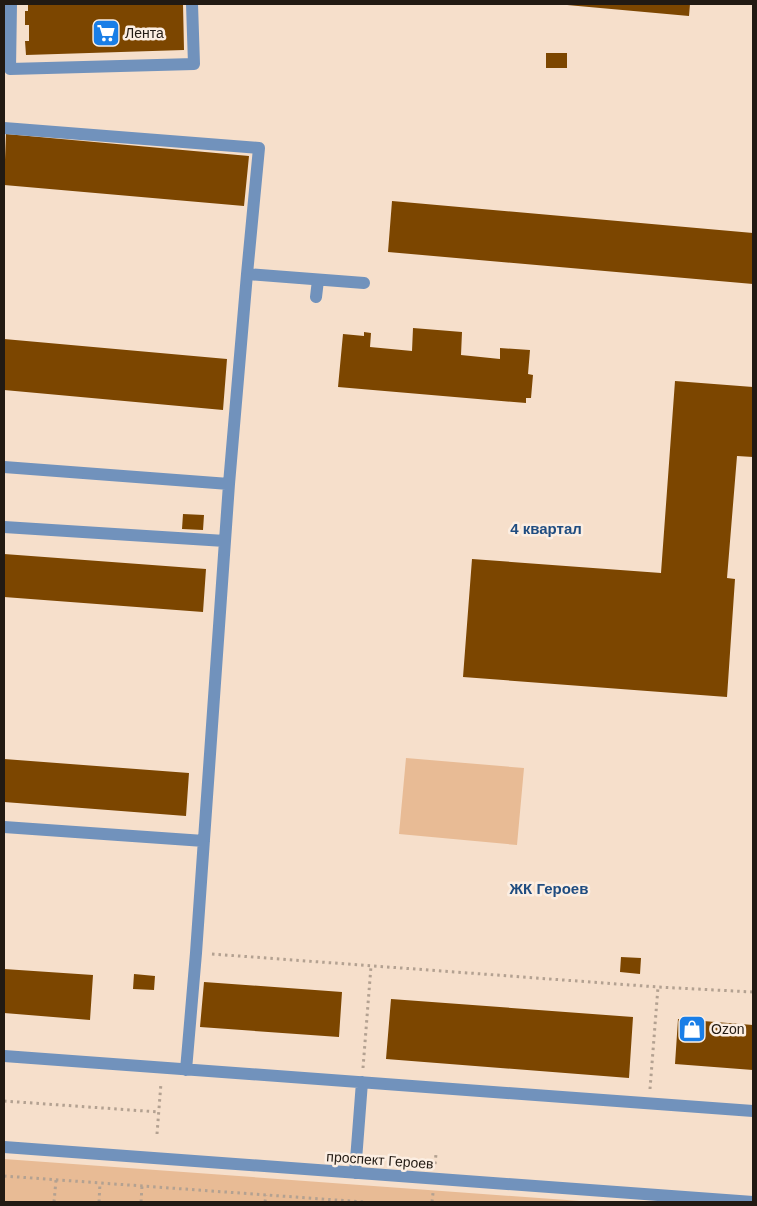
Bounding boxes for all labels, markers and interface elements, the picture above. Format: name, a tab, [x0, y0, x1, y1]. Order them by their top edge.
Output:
supermarket icon: Лента	[91, 18, 121, 48]
place label: Лента	[125, 25, 164, 41]
district label: 4 квартал	[510, 520, 582, 537]
district label: ЖК Героев	[509, 880, 588, 897]
shop icon: Ozon	[677, 1014, 707, 1044]
place label: Ozon	[711, 1021, 744, 1037]
street label: проспект Героев	[326, 1148, 434, 1172]

